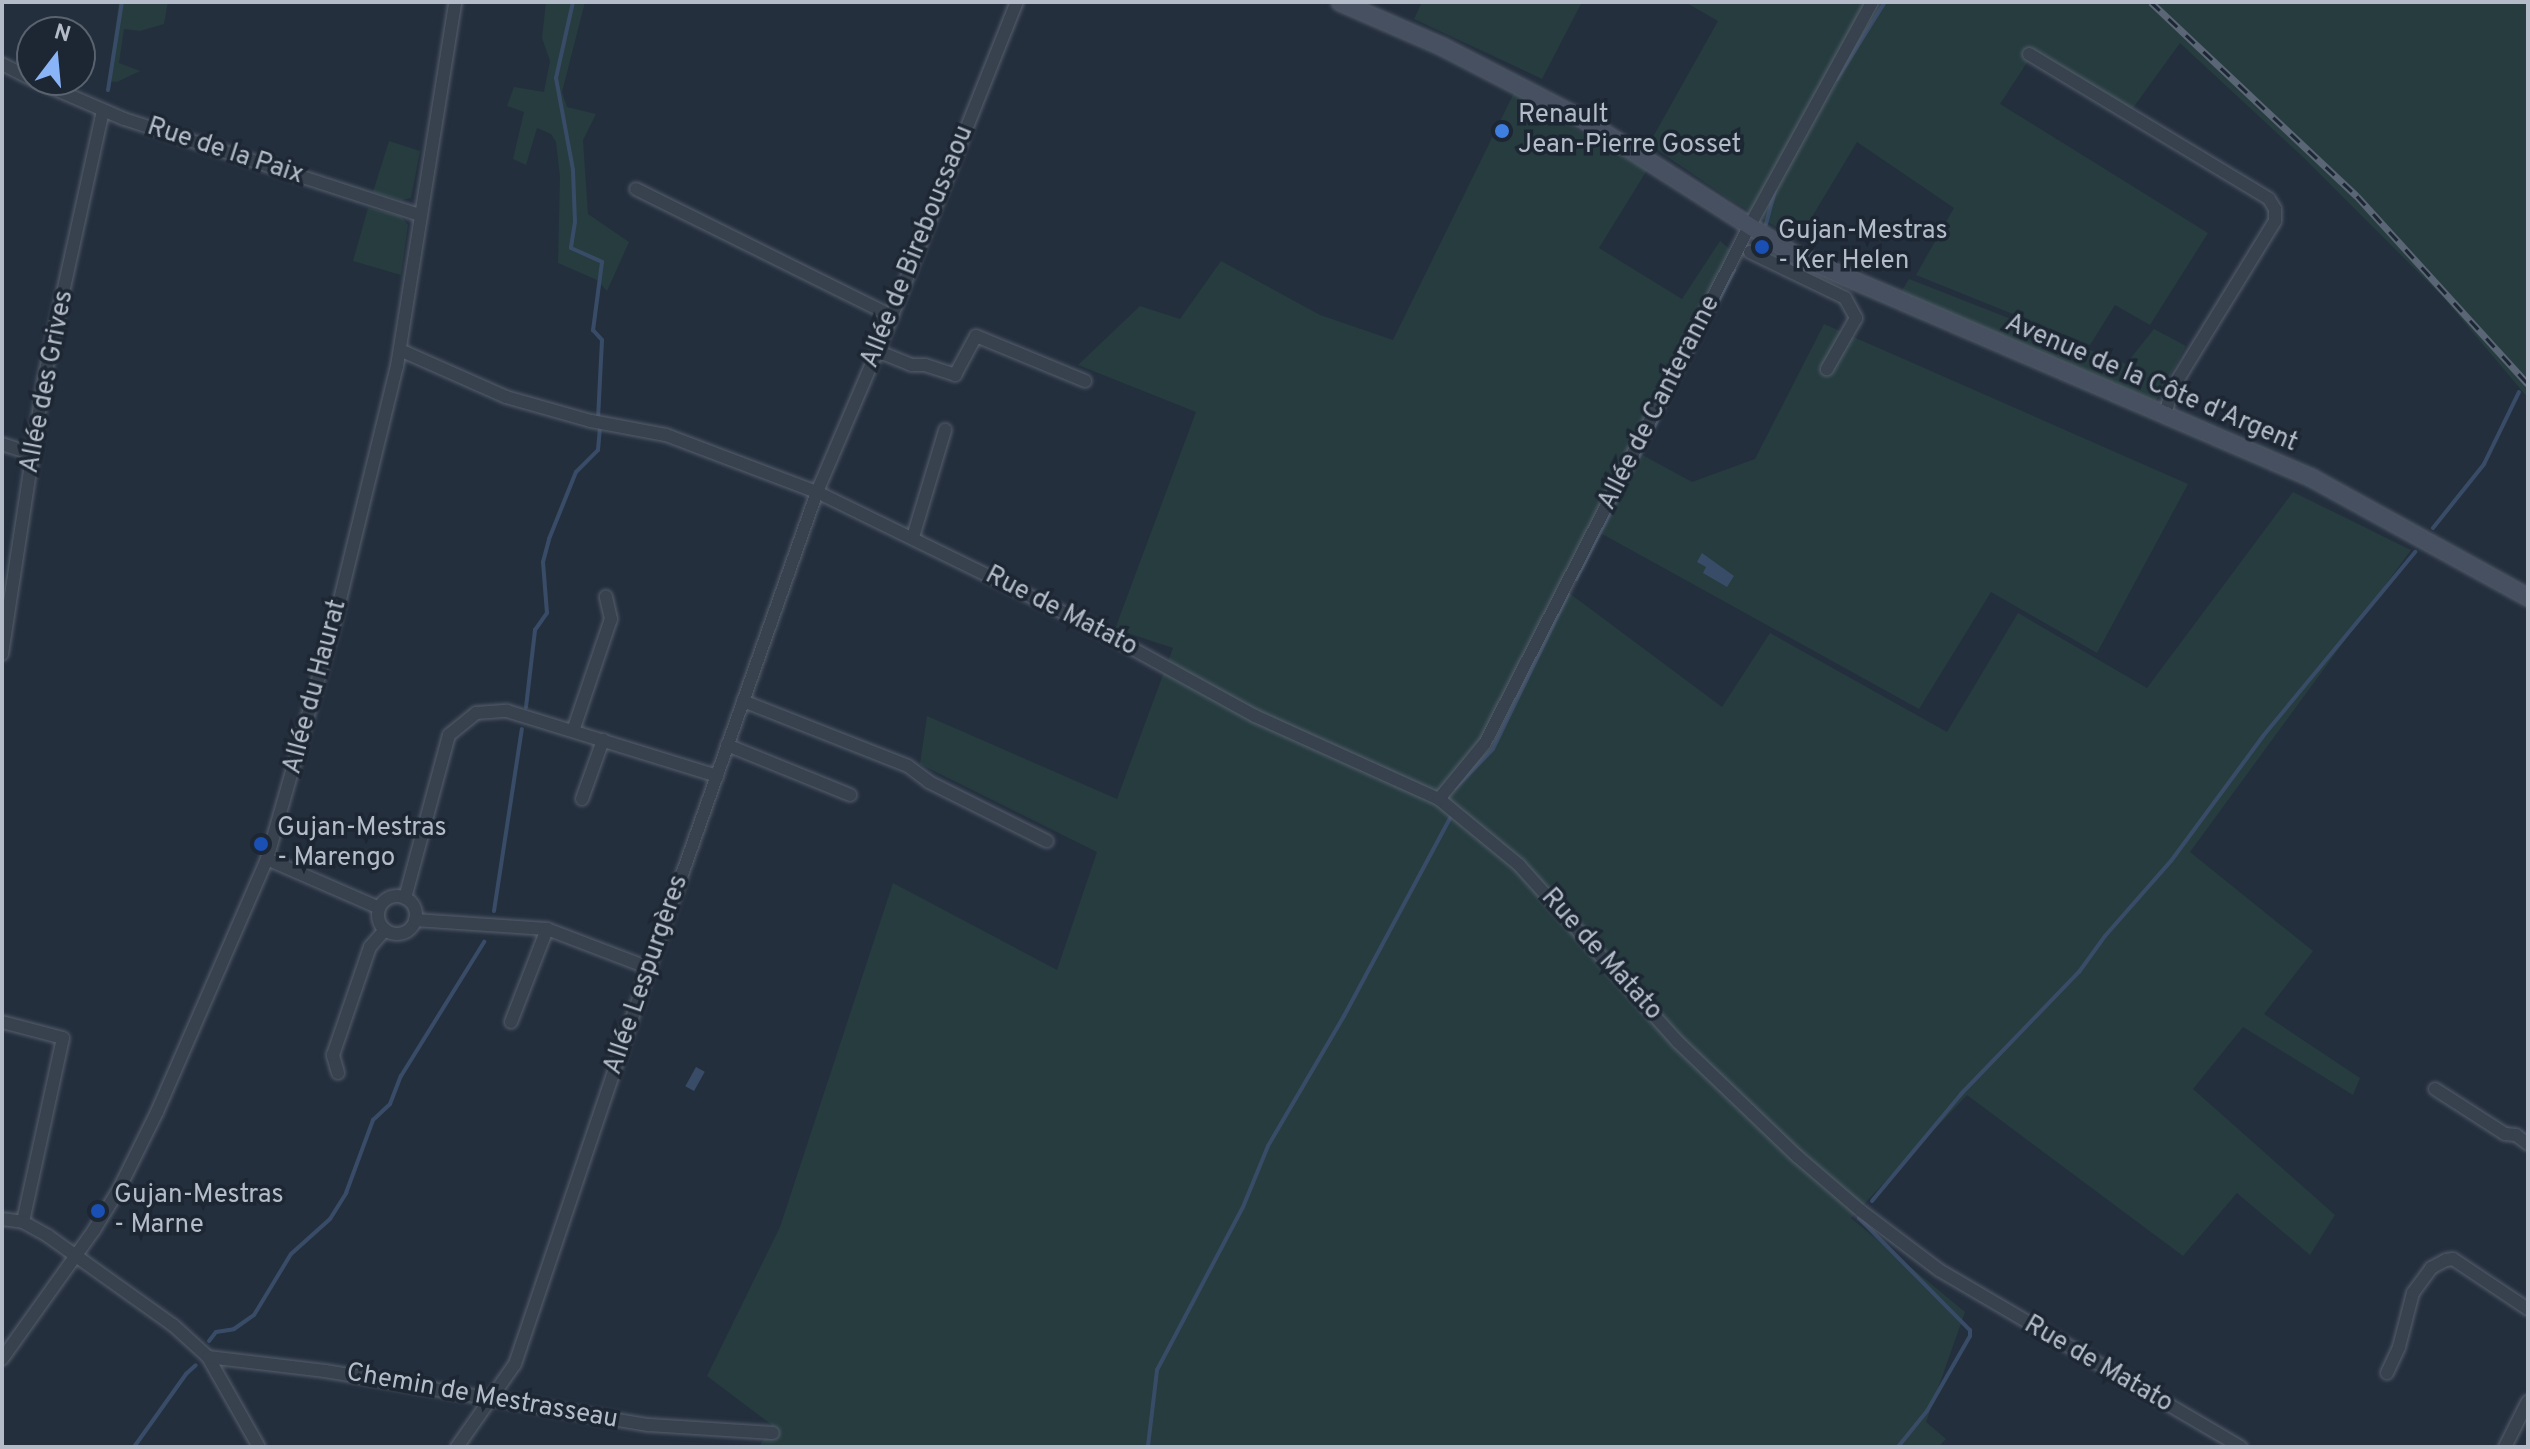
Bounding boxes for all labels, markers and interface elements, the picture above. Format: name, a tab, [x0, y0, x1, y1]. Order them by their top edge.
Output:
north arrow	[16, 16, 96, 96]
text: N	[51, 19, 74, 50]
place label: Renault Jean-Pierre Gosset	[1518, 100, 1741, 162]
street label: Rue de la Paix	[143, 112, 307, 192]
street label: Allée de Bireboussaou	[855, 121, 981, 373]
marker: Renault Jean-Pierre Gosset	[1493, 122, 1511, 140]
place label: Gujan-Mestras - Ker Helen	[1778, 216, 1948, 278]
marker: Gujan-Mestras - Ker Helen	[1753, 238, 1771, 256]
street label: Allée des Grives	[15, 288, 81, 476]
street label: Allée de Canteranne	[1592, 291, 1728, 515]
street label: Avenue de la Côte d'Argent	[2000, 308, 2302, 460]
street label: Rue de Matato	[980, 560, 1142, 664]
street label: Allée du Haurat	[278, 596, 354, 778]
place label: Gujan-Mestras - Marengo	[277, 813, 447, 874]
marker: Gujan-Mestras - Marengo	[252, 835, 270, 853]
street label: Allée Lespurgères	[598, 871, 696, 1079]
street label: Rue de Matato	[1534, 883, 1668, 1027]
place label: Gujan-Mestras - Marne	[114, 1180, 284, 1242]
marker: Gujan-Mestras - Marne	[89, 1202, 107, 1220]
street label: Rue de Matato	[2018, 1310, 2178, 1420]
street label: Chemin de Mestrasseau	[344, 1358, 620, 1436]

